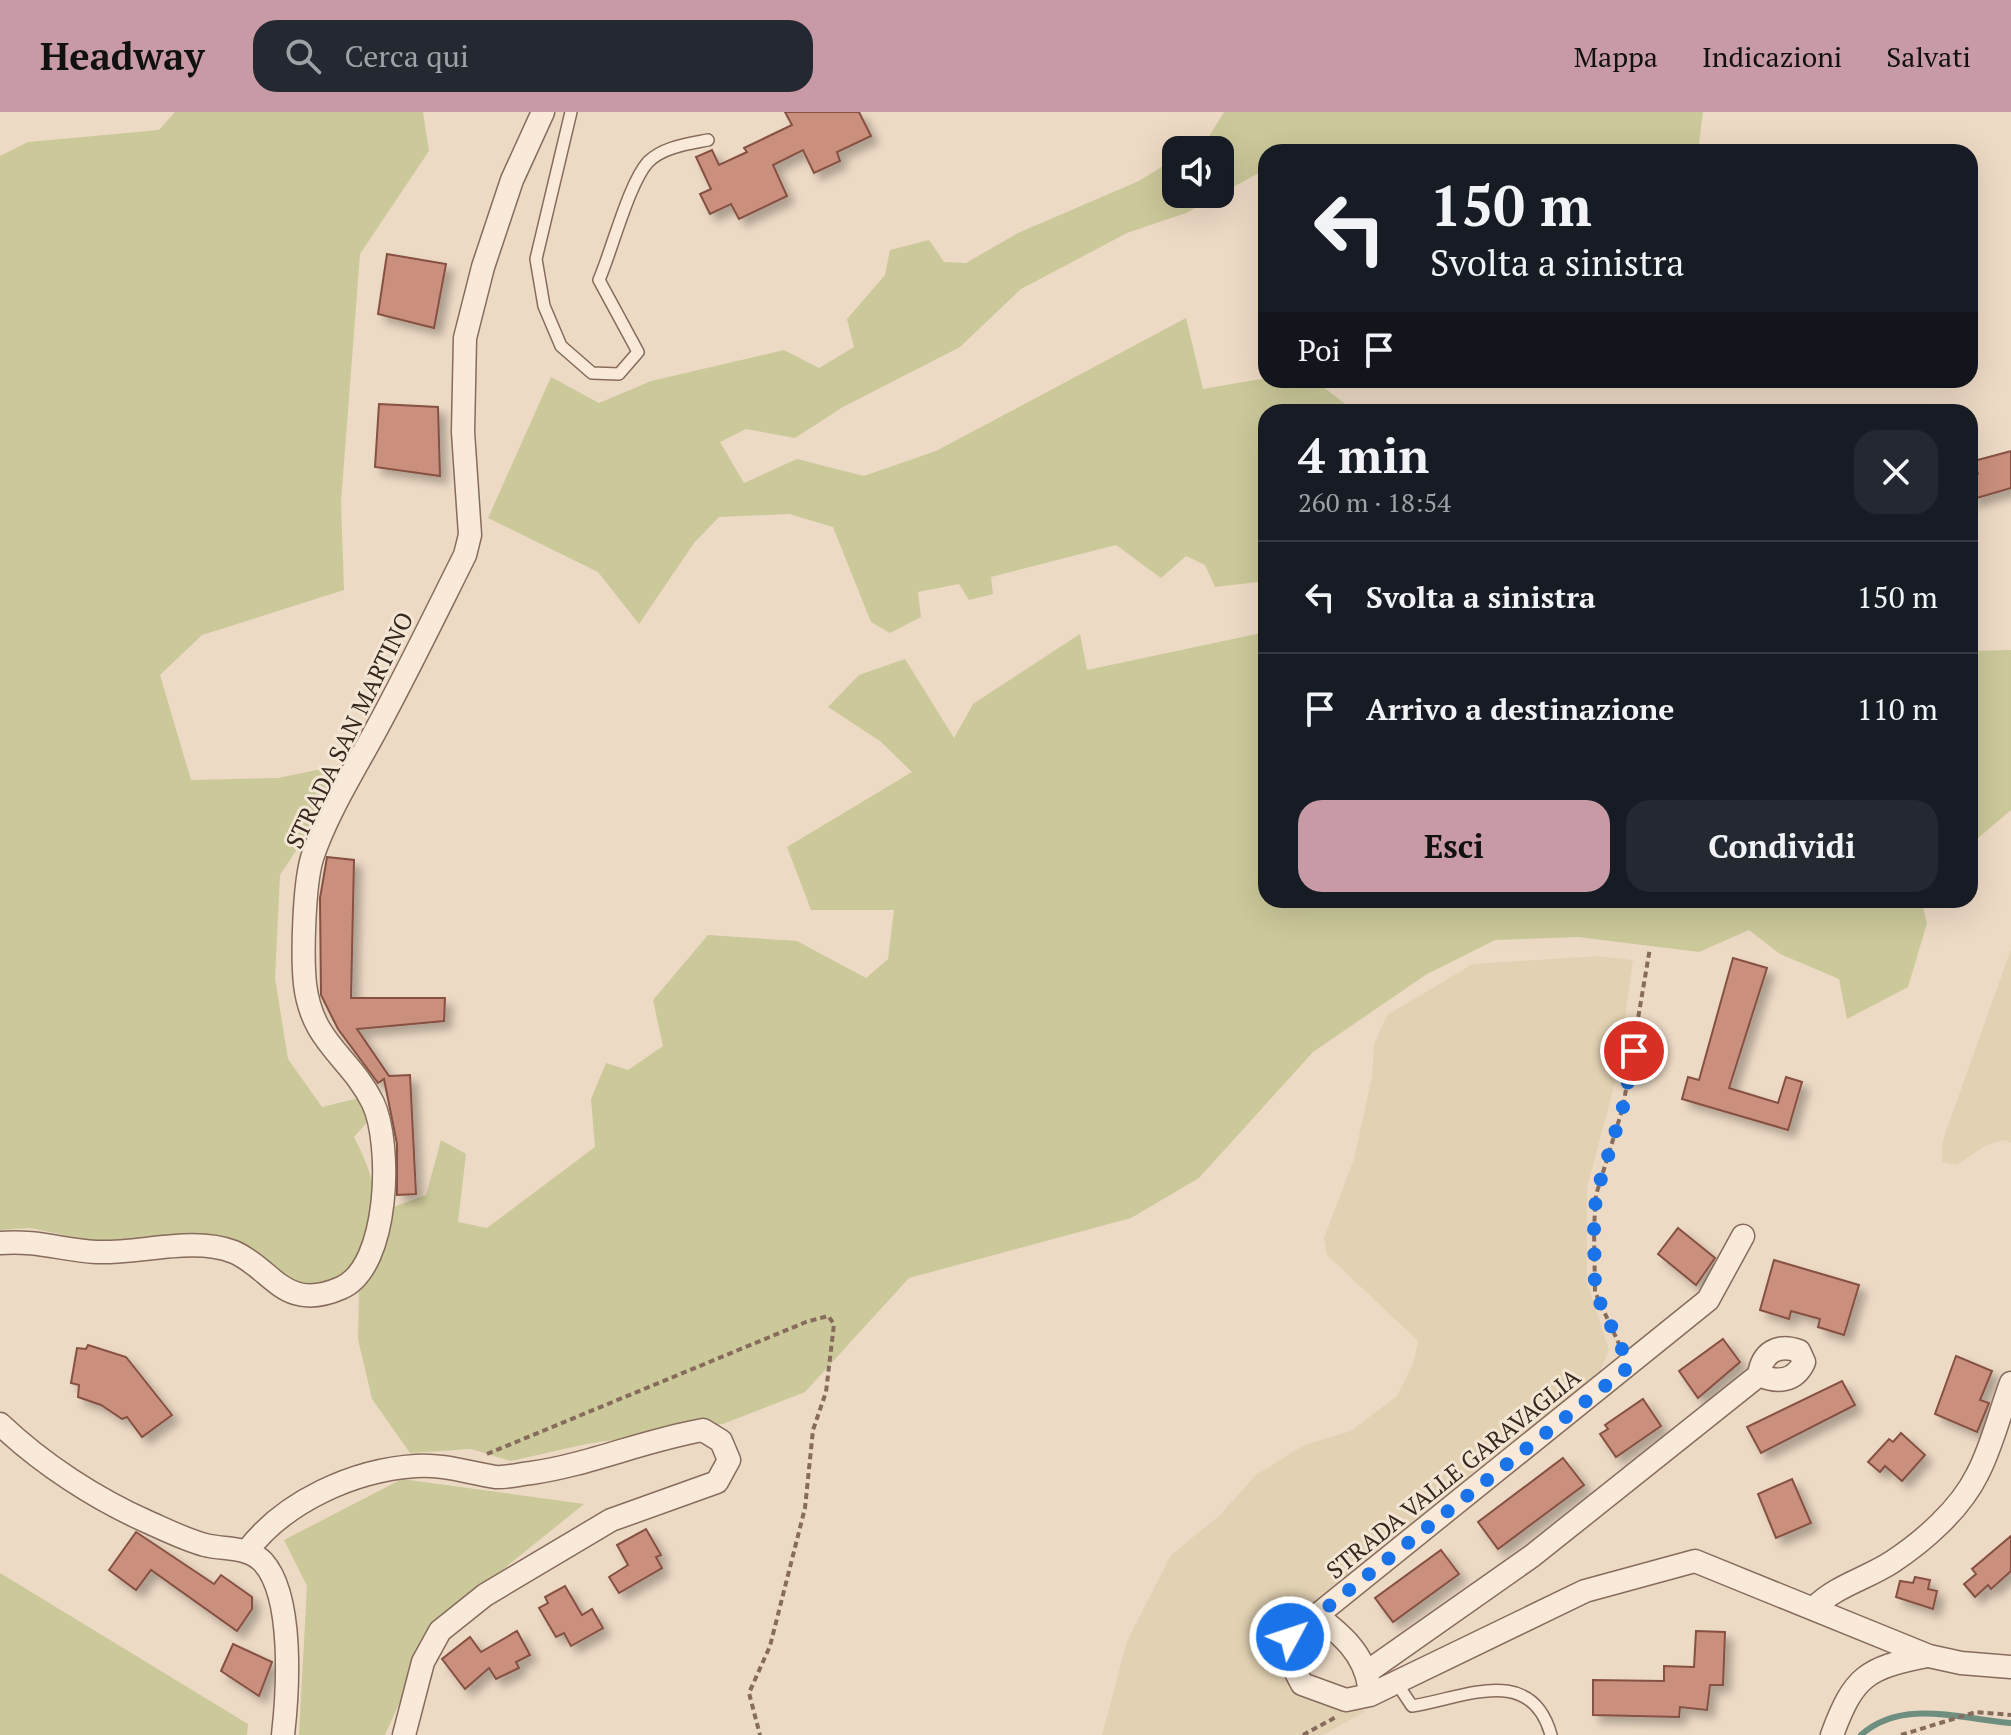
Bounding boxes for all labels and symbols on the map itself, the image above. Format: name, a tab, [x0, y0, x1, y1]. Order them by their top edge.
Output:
street label: STRADA SAN MARTINO	[278, 606, 420, 854]
pin	[1600, 1017, 1668, 1085]
street label: STRADA VALLE GARAVAGLIA	[1319, 1360, 1587, 1586]
position arrow	[1248, 1595, 1332, 1679]

